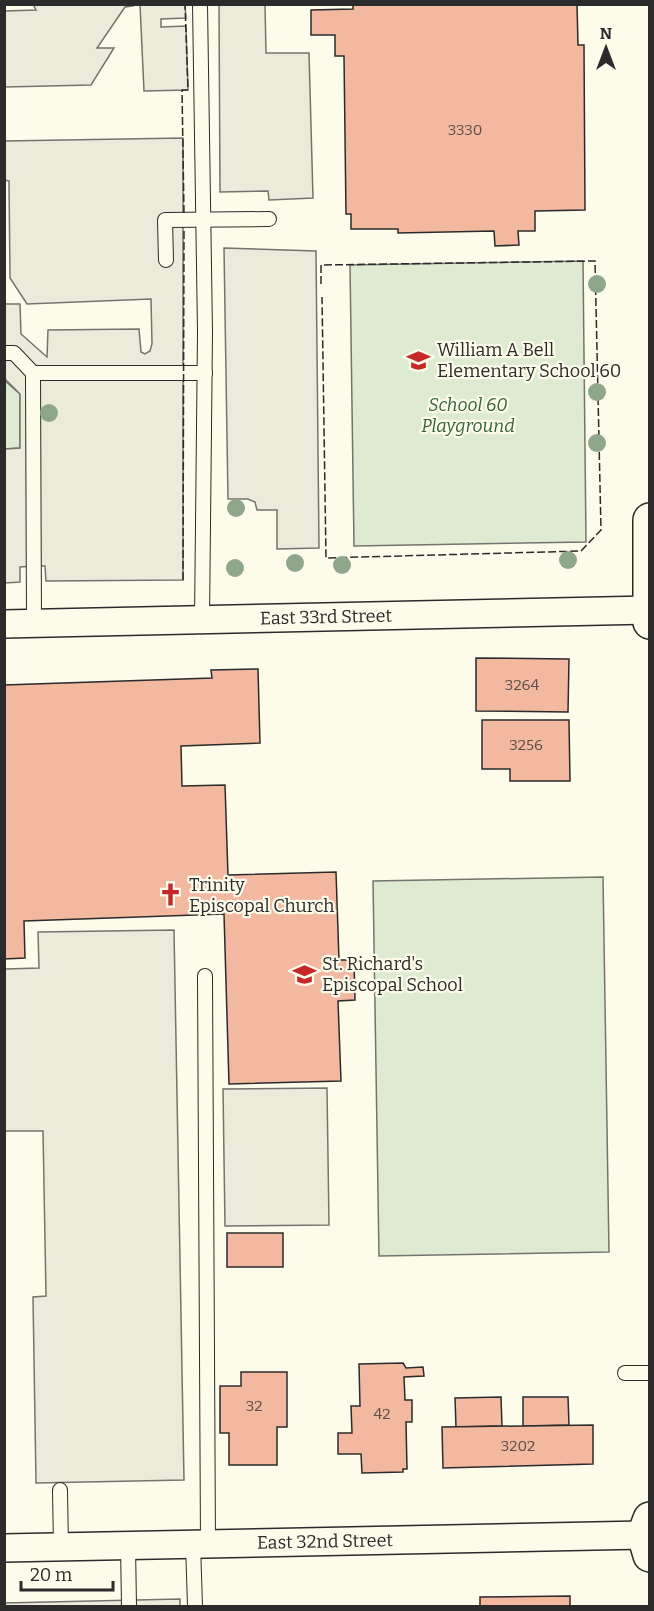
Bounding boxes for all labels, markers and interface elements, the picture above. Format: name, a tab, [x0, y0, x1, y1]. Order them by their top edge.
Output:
north arrow	[576, 18, 636, 78]
text: N	[600, 24, 612, 43]
house number: 3330	[448, 121, 482, 139]
place label: William A Bell Elementary School 60	[437, 339, 621, 382]
school or university icon: William A Bell Elementary School 60	[406, 347, 432, 373]
park label: School 60 Playground	[421, 394, 515, 437]
street label: East 33rd Street	[260, 605, 393, 629]
house number: 3264	[505, 676, 539, 694]
house number: 3256	[509, 736, 543, 754]
place label: Trinity Episcopal Church	[189, 874, 334, 917]
church icon: Trinity Episcopal Church	[158, 882, 184, 908]
place label: St. Richard's Episcopal School	[322, 953, 463, 996]
school or university icon: St. Richard's Episcopal School	[291, 961, 317, 987]
house number: 32	[246, 1397, 262, 1415]
house number: 42	[374, 1405, 390, 1423]
house number: 3202	[501, 1437, 535, 1455]
street label: East 32nd Street	[257, 1529, 394, 1554]
scale bar	[21, 1554, 112, 1592]
text: 20 m	[30, 1564, 72, 1586]

